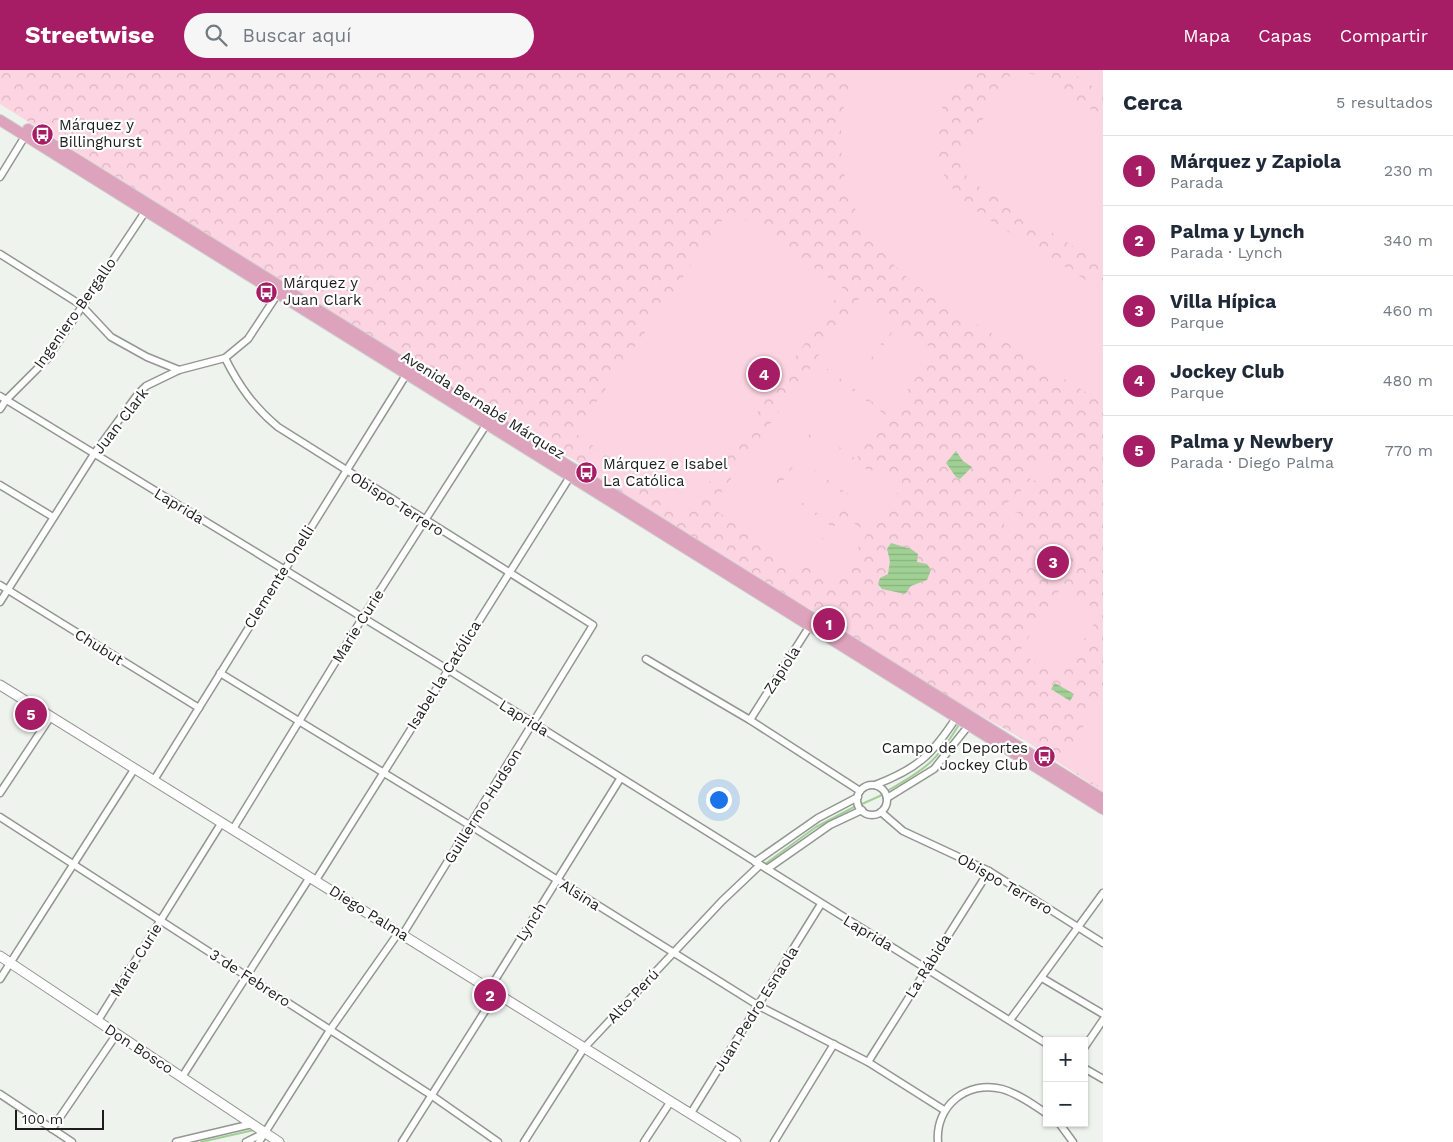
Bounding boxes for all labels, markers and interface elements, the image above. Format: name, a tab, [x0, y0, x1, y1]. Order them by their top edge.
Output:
search box	[184, 13, 534, 58]
text: Streetwise	[25, 21, 154, 49]
icon: search	[202, 21, 230, 49]
text: Buscar aquí	[242, 24, 351, 47]
text: Mapa	[1183, 25, 1230, 46]
text: Capas	[1258, 25, 1312, 46]
text: Compartir	[1340, 25, 1428, 46]
text: Cerca	[1123, 90, 1182, 115]
text: 5 resultados	[1336, 93, 1433, 112]
place label: Márquez y Billinghurst	[59, 116, 142, 151]
bus stop icon: Márquez y Billinghurst	[31, 122, 55, 146]
text: Márquez y Zapiola	[1170, 150, 1341, 173]
text: 1	[1136, 161, 1142, 180]
text: 230 m	[1384, 161, 1433, 180]
text: Parada	[1170, 173, 1223, 192]
text: Palma y Lynch	[1170, 220, 1305, 243]
text: 2	[1134, 231, 1144, 250]
text: 340 m	[1383, 231, 1433, 250]
text: Parada · Lynch	[1170, 243, 1283, 262]
street label: Ingeniero Bergallo	[30, 254, 120, 372]
place label: Márquez y Juan Clark	[283, 274, 362, 309]
bus stop icon: Márquez y Juan Clark	[255, 280, 279, 304]
text: Villa Hípica	[1170, 290, 1276, 313]
text: 3	[1134, 301, 1144, 320]
text: 460 m	[1383, 301, 1433, 320]
text: Parque	[1170, 313, 1224, 332]
street label: Avenida Bernabé Márquez	[398, 347, 568, 463]
pin: 4	[748, 355, 780, 393]
text: Jockey Club	[1170, 360, 1284, 383]
text: 4	[1134, 371, 1144, 390]
text: 480 m	[1383, 371, 1433, 390]
text: Parque	[1170, 383, 1224, 402]
street label: Juan Clark	[90, 384, 153, 457]
text: Palma y Newbery	[1170, 430, 1333, 453]
text: 5	[1134, 441, 1144, 460]
text: 770 m	[1385, 441, 1433, 460]
text: Parada · Diego Palma	[1170, 453, 1334, 472]
place label: Márquez e Isabel La Católica	[603, 455, 728, 490]
bus stop icon: Márquez e Isabel La Católica	[575, 461, 599, 485]
street label: Obispo Terrero	[347, 468, 447, 540]
street label: Laprida	[151, 484, 208, 528]
street label: Clemente Onelli	[240, 522, 318, 632]
pin: 3	[1037, 543, 1069, 581]
street label: Marie Curie	[328, 586, 388, 666]
pin: 1	[813, 605, 845, 643]
street label: Isabel la Católica	[403, 617, 485, 733]
street label: Chubut	[71, 625, 127, 669]
street label: Zapiola	[760, 642, 804, 697]
pin: 5	[15, 695, 47, 733]
street label: Laprida	[496, 696, 552, 740]
place label: Campo de Deportes Jockey Club	[882, 739, 1028, 774]
street label: Guillermo Hudson	[440, 745, 526, 867]
bus stop icon: Campo de Deportes Jockey Club	[1032, 745, 1056, 769]
your location	[706, 787, 732, 813]
street label: Obispo Terrero	[954, 849, 1056, 919]
street label: Alsina	[557, 876, 604, 915]
street label: Diego Palma	[326, 881, 413, 945]
street label: Lynch	[512, 899, 550, 945]
street label: Laprida	[840, 911, 897, 955]
street label: Marie Curie	[106, 920, 166, 1000]
street label: La Rábida	[901, 930, 955, 1001]
street label: Juan Pedro Esnaola	[710, 942, 802, 1075]
street label: 3 de Febrero	[206, 945, 294, 1011]
street label: Alto Perú	[603, 965, 663, 1027]
pin: 2	[474, 976, 506, 1014]
street label: Don Bosco	[101, 1020, 177, 1078]
map controls	[1043, 1037, 1088, 1127]
button: +	[1043, 1037, 1088, 1082]
button: −	[1043, 1082, 1088, 1127]
scale bar	[15, 1107, 104, 1130]
text: 100 m	[22, 1111, 63, 1127]

